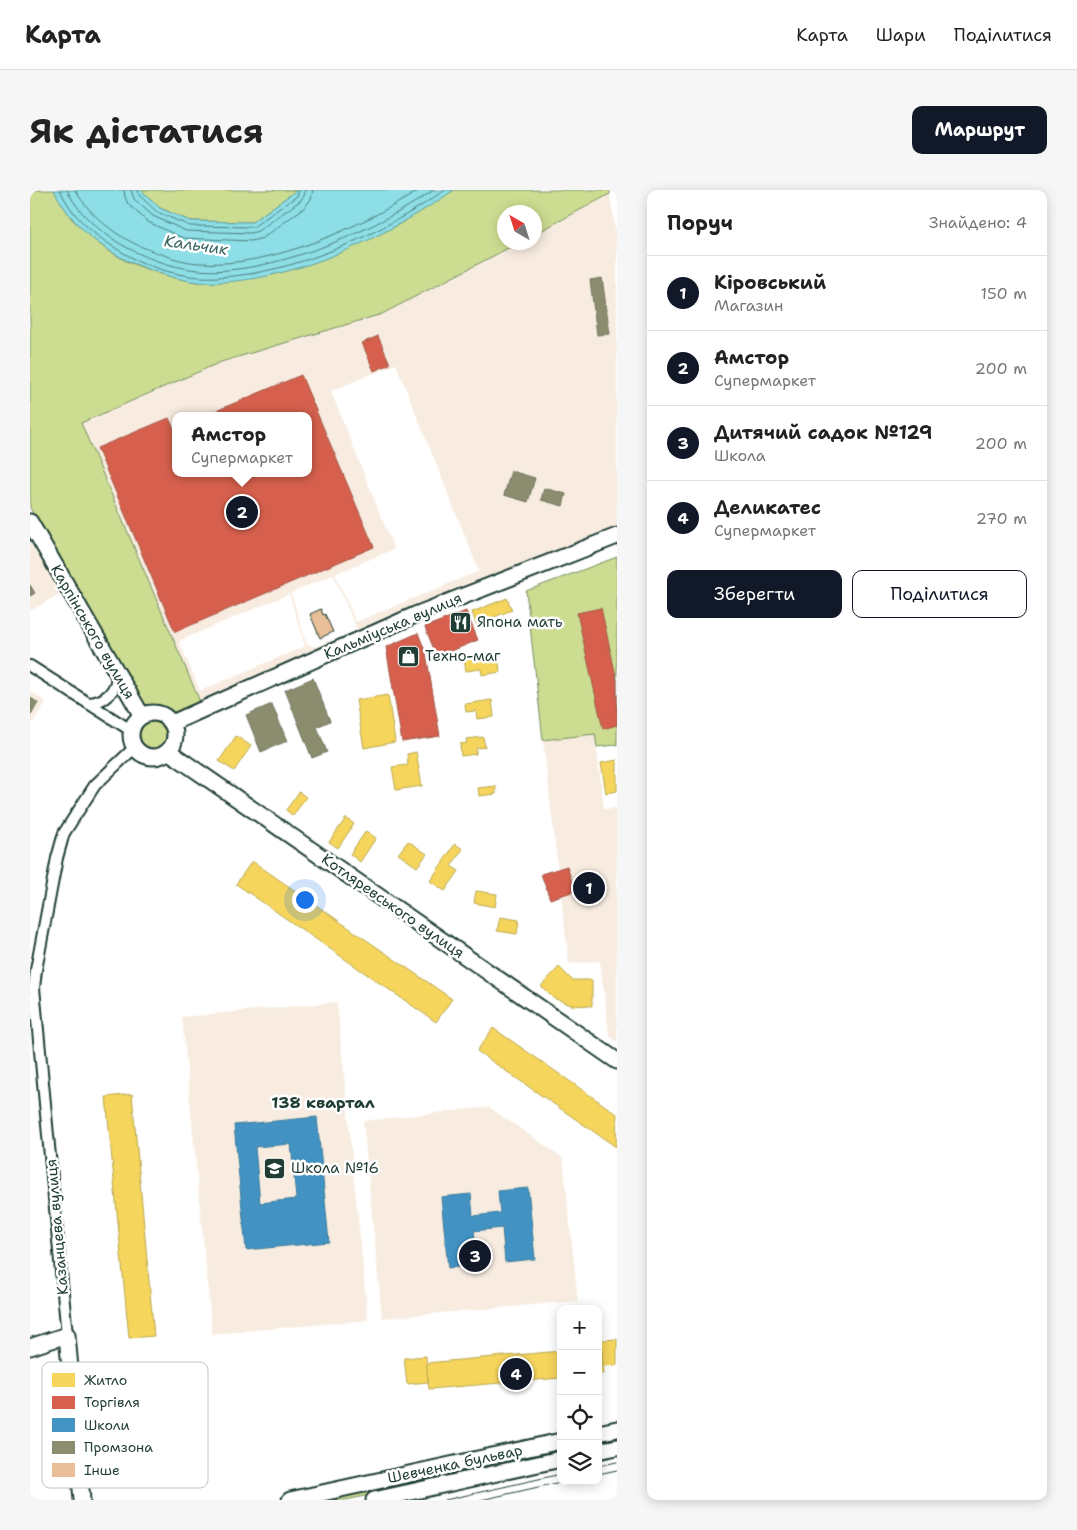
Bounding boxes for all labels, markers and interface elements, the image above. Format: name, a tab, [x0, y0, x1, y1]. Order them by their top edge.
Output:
text: Карта	[25, 19, 101, 51]
text: Карта	[796, 23, 848, 47]
text: Шари	[876, 23, 926, 47]
text: Поділитися	[954, 23, 1052, 47]
button: Маршрут	[912, 106, 1047, 154]
text: Як дістатися	[30, 107, 264, 154]
north arrow	[497, 205, 542, 250]
text: Поруч	[667, 209, 733, 237]
text: Знайдено: 4	[929, 212, 1027, 233]
water label: Кальчик	[163, 230, 230, 260]
text: Кіровський	[714, 270, 826, 295]
text: 1	[679, 283, 687, 304]
text: 150 m	[980, 283, 1027, 304]
text: Магазин	[714, 295, 783, 316]
text: Амстор	[714, 345, 789, 370]
text: 2	[677, 358, 689, 379]
text: 200 m	[975, 358, 1027, 379]
text: Супермаркет	[714, 370, 816, 391]
popup	[172, 412, 312, 477]
text: Дитячий садок №129	[714, 420, 932, 445]
text: Амстор	[191, 422, 266, 447]
text: 3	[677, 433, 689, 454]
text: 200 m	[975, 433, 1027, 454]
text: Школа	[714, 445, 766, 466]
text: Супермаркет	[191, 447, 293, 468]
pin: 2	[226, 493, 258, 531]
text: Деликатес	[714, 495, 821, 520]
text: 4	[677, 508, 689, 529]
text: 270 m	[976, 508, 1027, 529]
text: Супермаркет	[714, 520, 816, 541]
street label: Карпінського вулиця	[46, 561, 140, 703]
button: Зберегти	[667, 570, 842, 618]
button: Поділитися	[852, 570, 1027, 618]
street label: Кальміуська вулиця	[321, 588, 465, 664]
restaurant icon: Япона мать	[449, 610, 473, 634]
place label: Япона мать	[477, 612, 563, 632]
shop icon: Техно-маг	[397, 644, 421, 668]
place label: Техно-маг	[425, 646, 501, 666]
street label: Котляревського вулиця	[318, 849, 468, 963]
pin: 1	[573, 869, 605, 907]
your location	[292, 887, 318, 913]
district label: 138 квартал	[271, 1092, 375, 1113]
school or university icon: Школа №16	[263, 1156, 287, 1180]
street label: Казанцева вулиця	[41, 1158, 73, 1296]
place label: Школа №16	[291, 1158, 379, 1178]
pin: 3	[459, 1237, 491, 1275]
map controls	[557, 1305, 602, 1485]
button: +	[557, 1305, 602, 1350]
button: −	[557, 1350, 602, 1395]
pin: 4	[500, 1355, 532, 1393]
legend	[42, 1362, 208, 1488]
text: Житло	[84, 1371, 127, 1389]
text: Торгівля	[84, 1393, 140, 1411]
button: locate	[557, 1395, 602, 1440]
text: Школи	[84, 1416, 130, 1434]
text: Промзона	[84, 1438, 153, 1456]
street label: Шевченка бульвар	[386, 1440, 524, 1488]
button: layers	[557, 1440, 602, 1485]
text: Інше	[84, 1461, 120, 1479]

